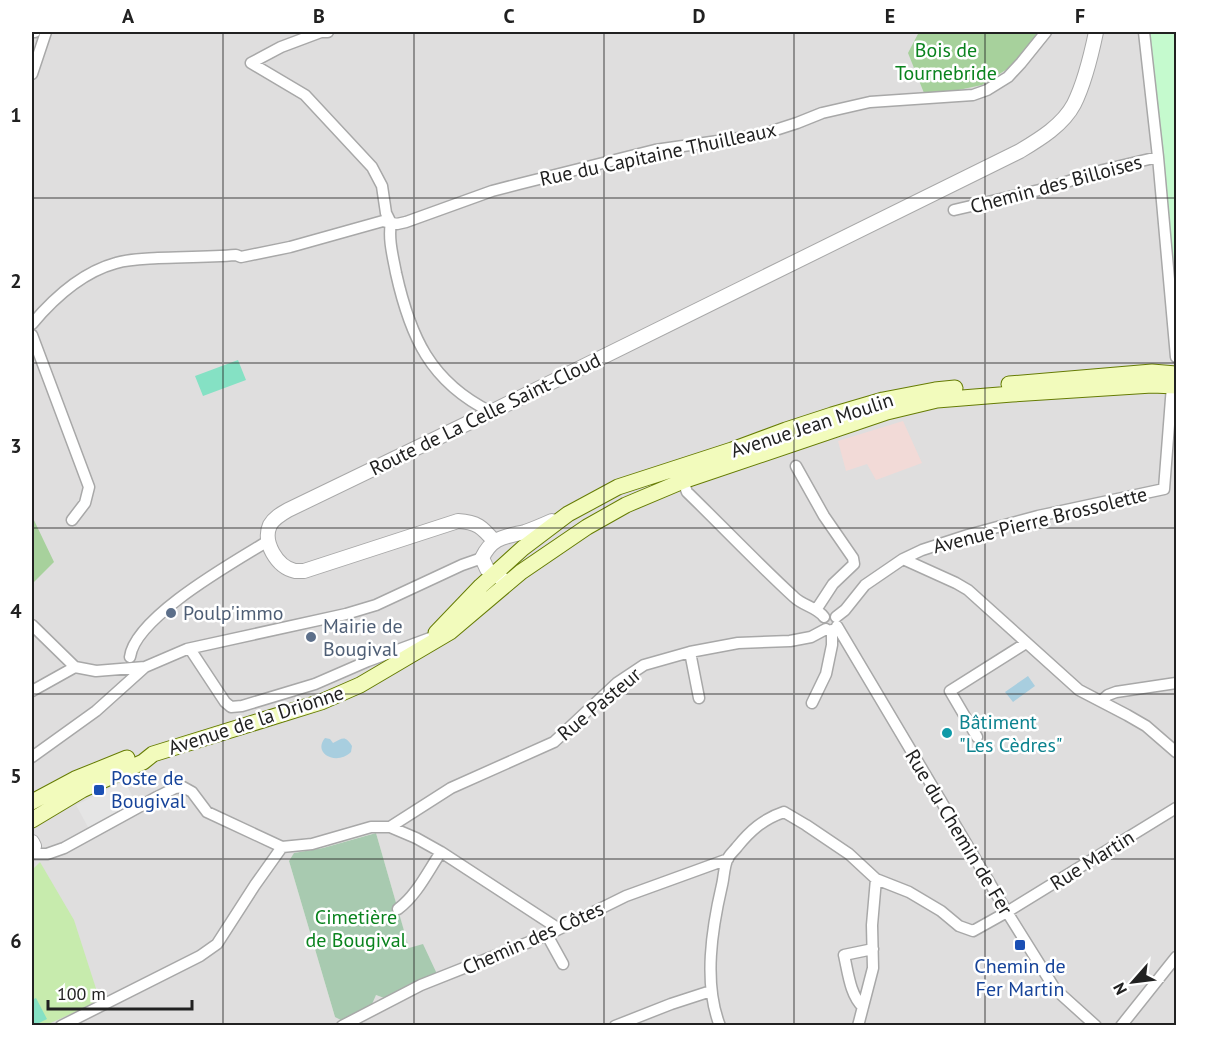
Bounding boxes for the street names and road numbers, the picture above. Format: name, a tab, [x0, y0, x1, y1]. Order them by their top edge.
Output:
street label: Rue du Capitaine Thuilleaux	[537, 116, 779, 192]
street label: Chemin des Billoises	[967, 149, 1145, 219]
street label: Route de La Celle Saint-Cloud	[365, 347, 605, 481]
street label: Avenue Jean Moulin	[727, 386, 897, 464]
street label: Avenue Pierre Brossolette	[930, 481, 1150, 559]
street label: Rue Pasteur	[552, 661, 646, 746]
street label: Avenue de la Drionne	[165, 679, 347, 761]
street label: Rue du Chemin de Fer	[899, 744, 1019, 920]
street label: Rue Martin	[1045, 824, 1139, 896]
street label: Chemin des Côtes	[458, 895, 608, 981]

